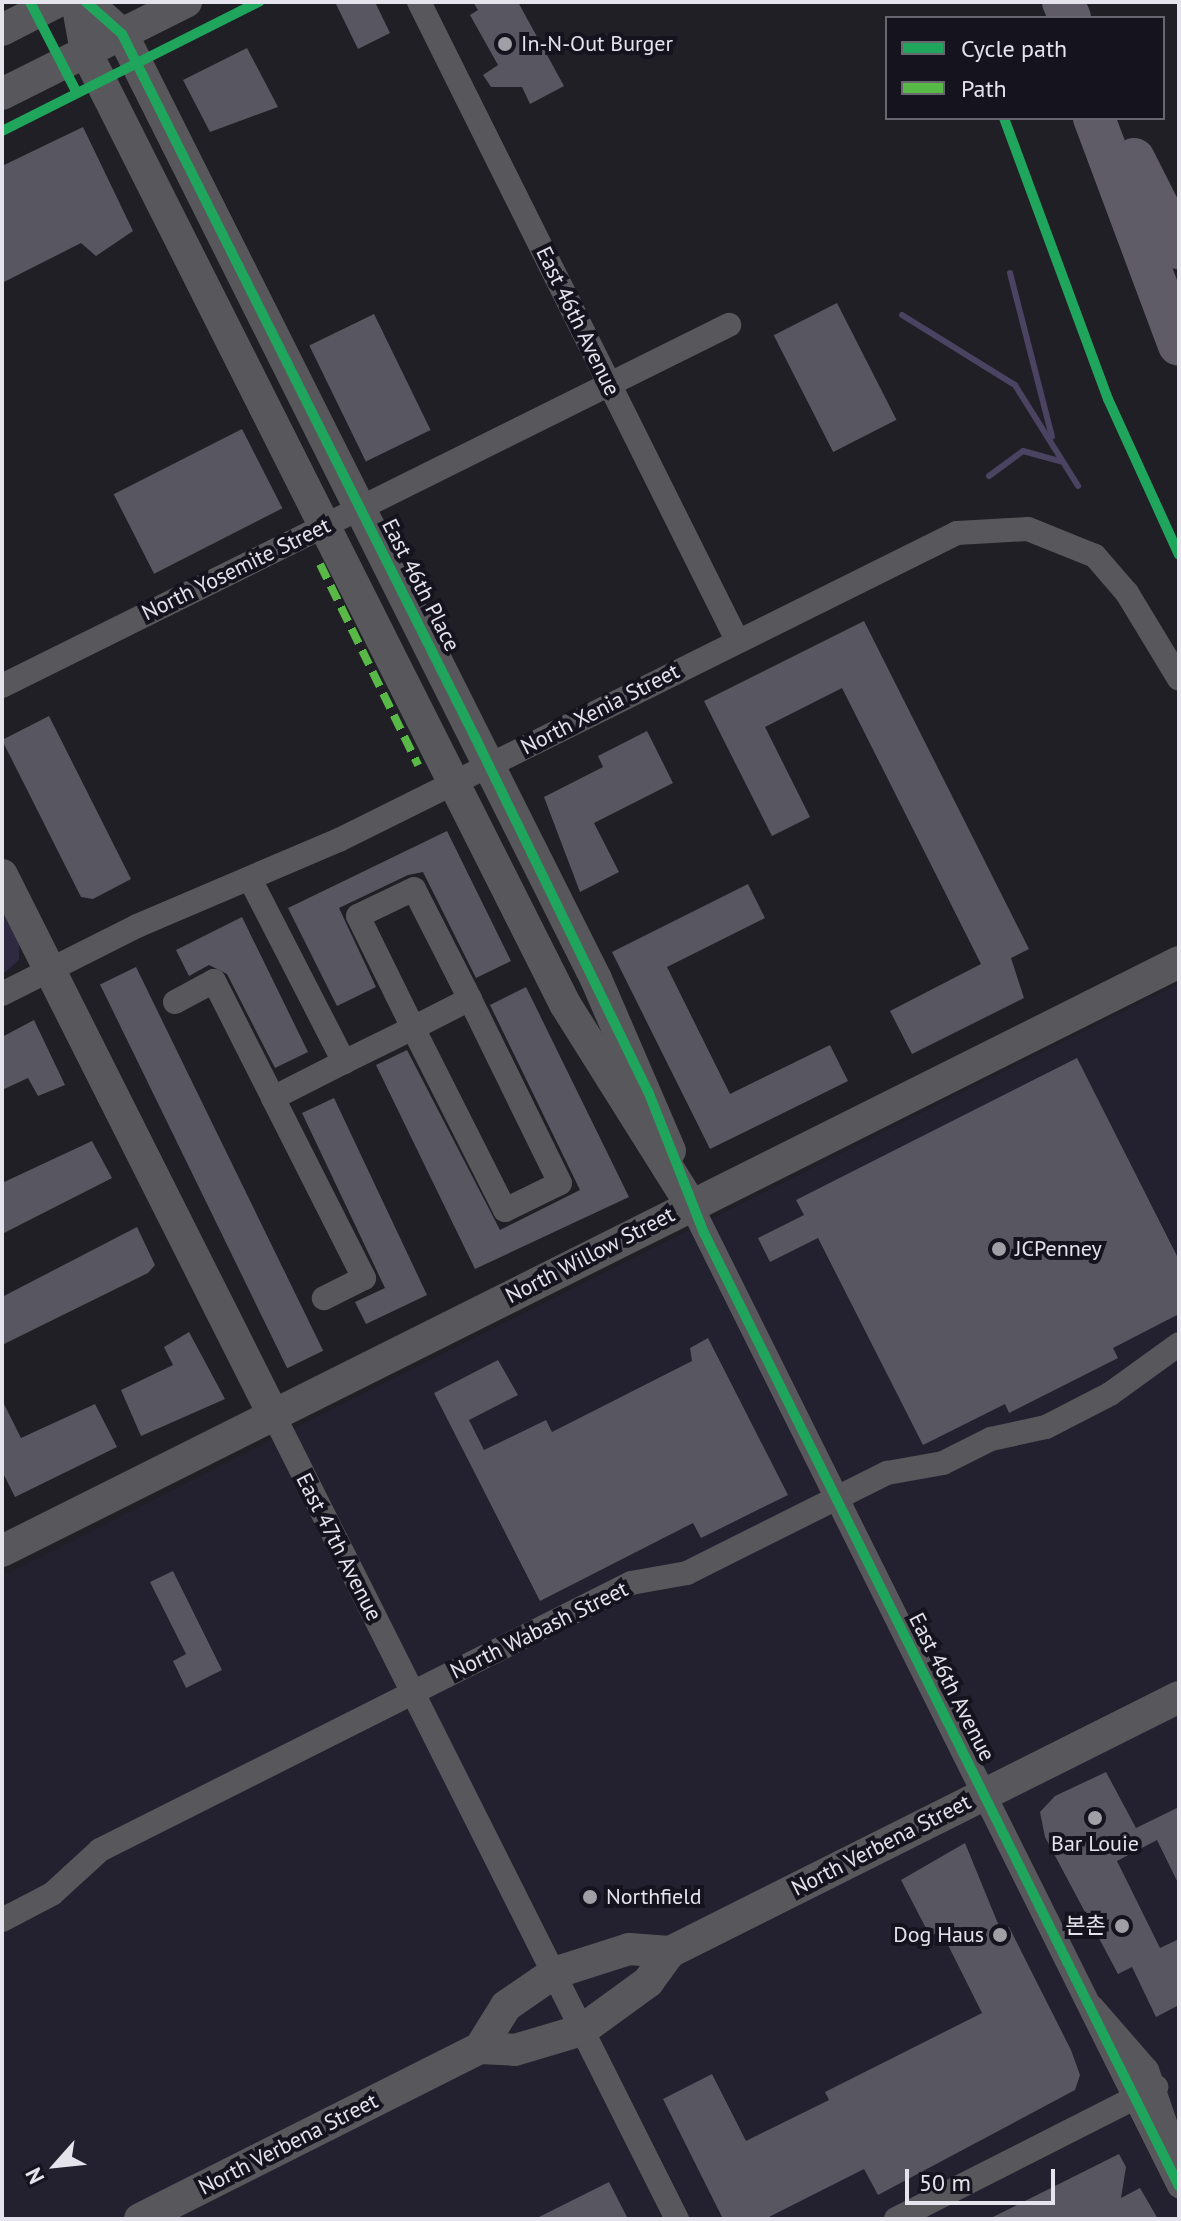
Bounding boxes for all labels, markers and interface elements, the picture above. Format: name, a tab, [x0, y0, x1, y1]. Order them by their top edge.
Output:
legend	[885, 16, 1165, 120]
place label: In-N-Out Burger	[521, 31, 673, 57]
text: Cycle path	[961, 33, 1067, 64]
marker: In-N-Out Burger	[496, 35, 514, 53]
text: Path	[961, 73, 1007, 104]
street label: East 46th Avenue	[530, 242, 626, 400]
street label: North Yosemite Street	[137, 512, 335, 626]
street label: East 46th Place	[376, 514, 466, 656]
street label: North Xenia Street	[516, 658, 684, 760]
street label: North Willow Street	[501, 1201, 679, 1309]
place label: JCPenney	[1015, 1236, 1102, 1262]
marker: JCPenney	[990, 1240, 1008, 1258]
street label: East 47th Avenue	[290, 1468, 388, 1626]
street label: North Wabash Street	[446, 1576, 632, 1684]
street label: East 46th Avenue	[903, 1608, 1001, 1766]
street label: North Verbena Street	[787, 1788, 975, 1902]
marker: Bar Louie	[1086, 1809, 1104, 1827]
place label: Bar Louie	[1051, 1831, 1139, 1857]
place label: Northfield	[606, 1884, 702, 1910]
marker: Northfield	[581, 1888, 599, 1906]
place label: 본촌	[1066, 1913, 1106, 1939]
marker: 본촌	[1113, 1917, 1131, 1935]
place label: Dog Haus	[893, 1922, 984, 1948]
marker: Dog Haus	[991, 1926, 1009, 1944]
street label: North Verbena Street	[194, 2087, 382, 2201]
north arrow	[16, 2125, 96, 2205]
scale bar	[909, 2153, 1059, 2203]
text: N	[19, 2163, 50, 2189]
text: 50 m	[919, 2167, 971, 2198]

